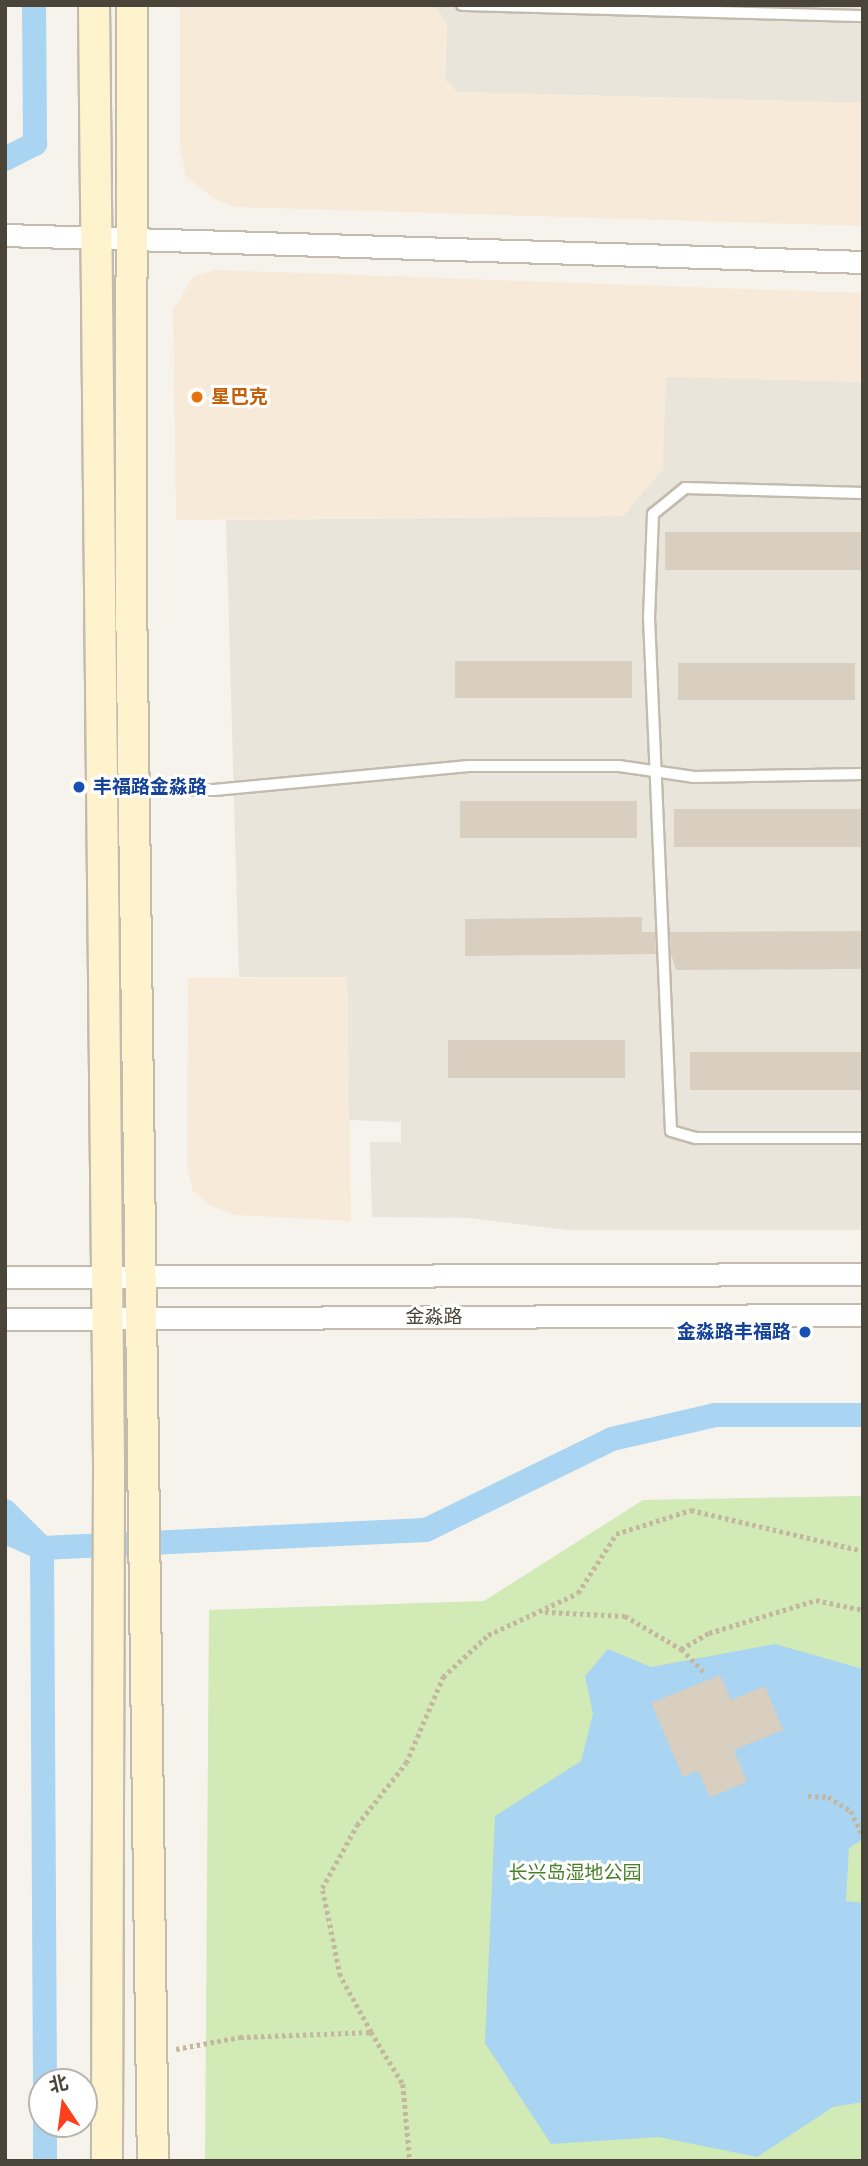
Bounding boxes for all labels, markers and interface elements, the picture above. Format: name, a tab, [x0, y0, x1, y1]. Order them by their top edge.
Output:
place label: 星巴克	[211, 386, 268, 408]
marker: 星巴克	[189, 389, 205, 405]
place label: 丰福路金淼路	[93, 776, 207, 798]
marker: 丰福路金淼路	[71, 779, 87, 795]
street label: 金淼路	[406, 1306, 462, 1328]
place label: 金淼路丰福路	[677, 1321, 791, 1343]
marker: 金淼路丰福路	[797, 1324, 813, 1340]
park label: 长兴岛湿地公园	[509, 1862, 641, 1884]
north arrow	[28, 2068, 98, 2138]
text: 北	[47, 2072, 70, 2096]

